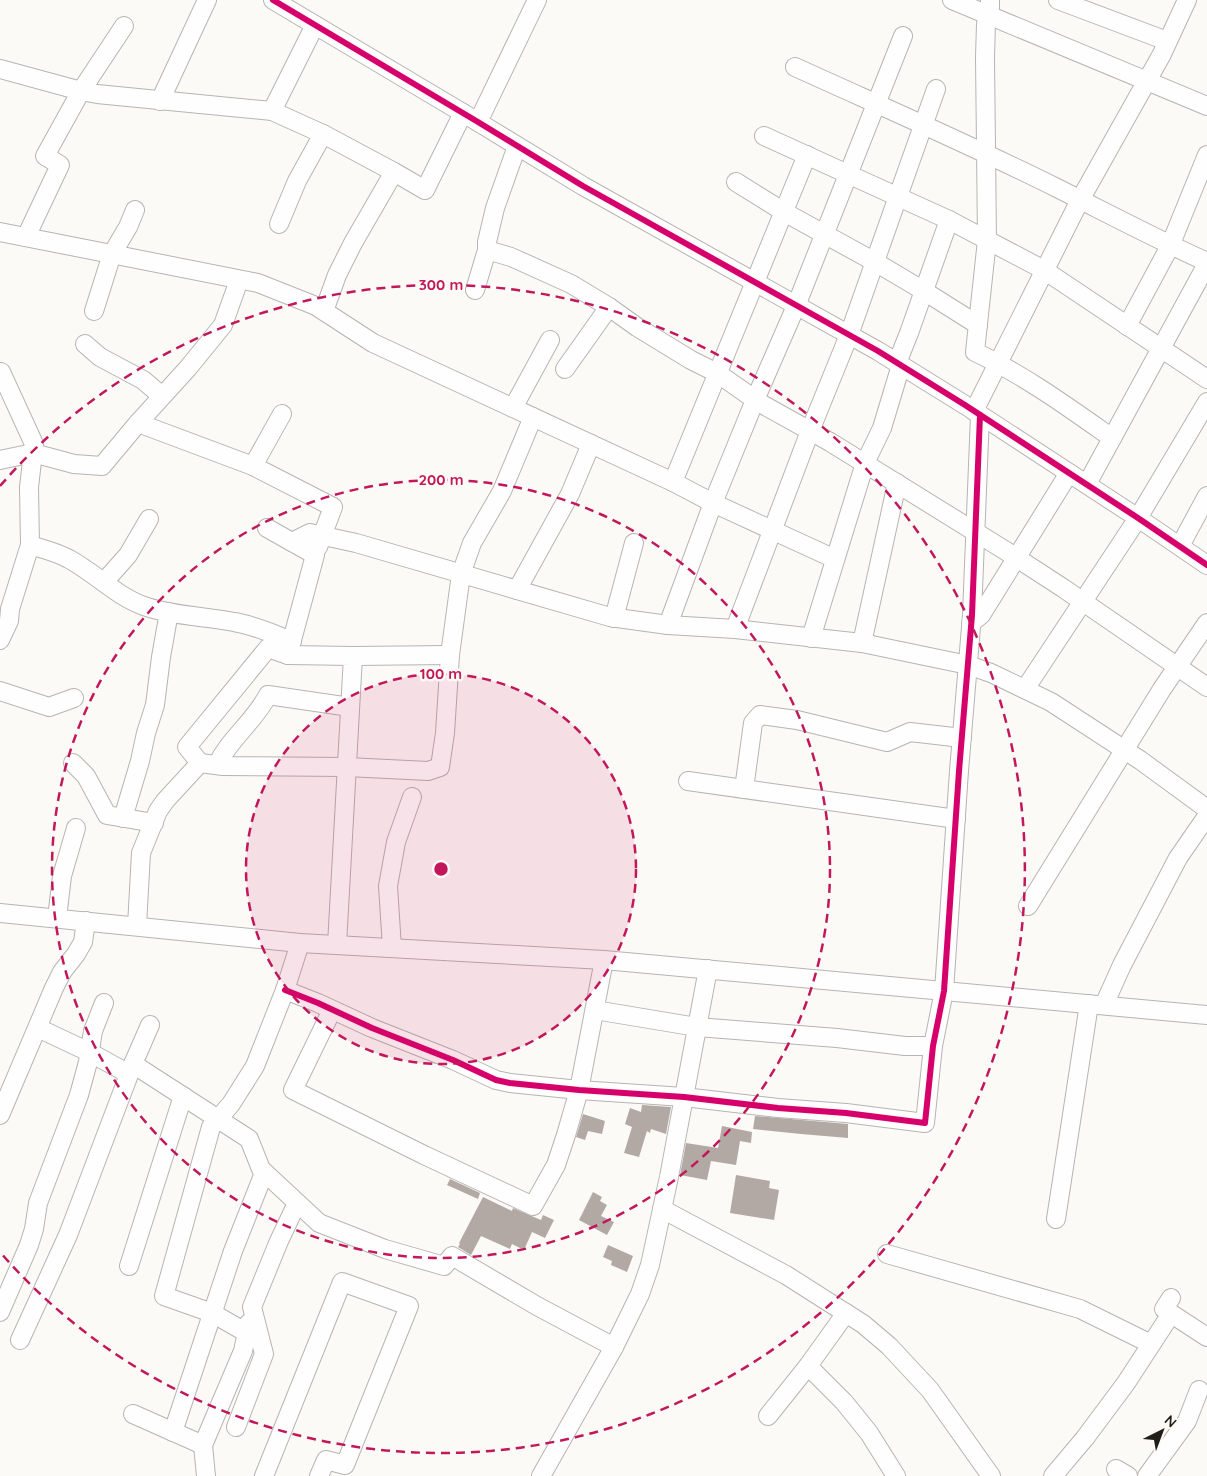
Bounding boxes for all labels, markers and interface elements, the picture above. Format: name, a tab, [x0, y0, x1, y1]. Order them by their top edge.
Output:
text: 300 m	[419, 275, 463, 294]
text: 200 m	[419, 470, 464, 489]
text: 100 m	[420, 664, 462, 683]
centre of rings	[432, 860, 450, 878]
north arrow	[1137, 1406, 1187, 1456]
text: N	[1161, 1411, 1181, 1431]

